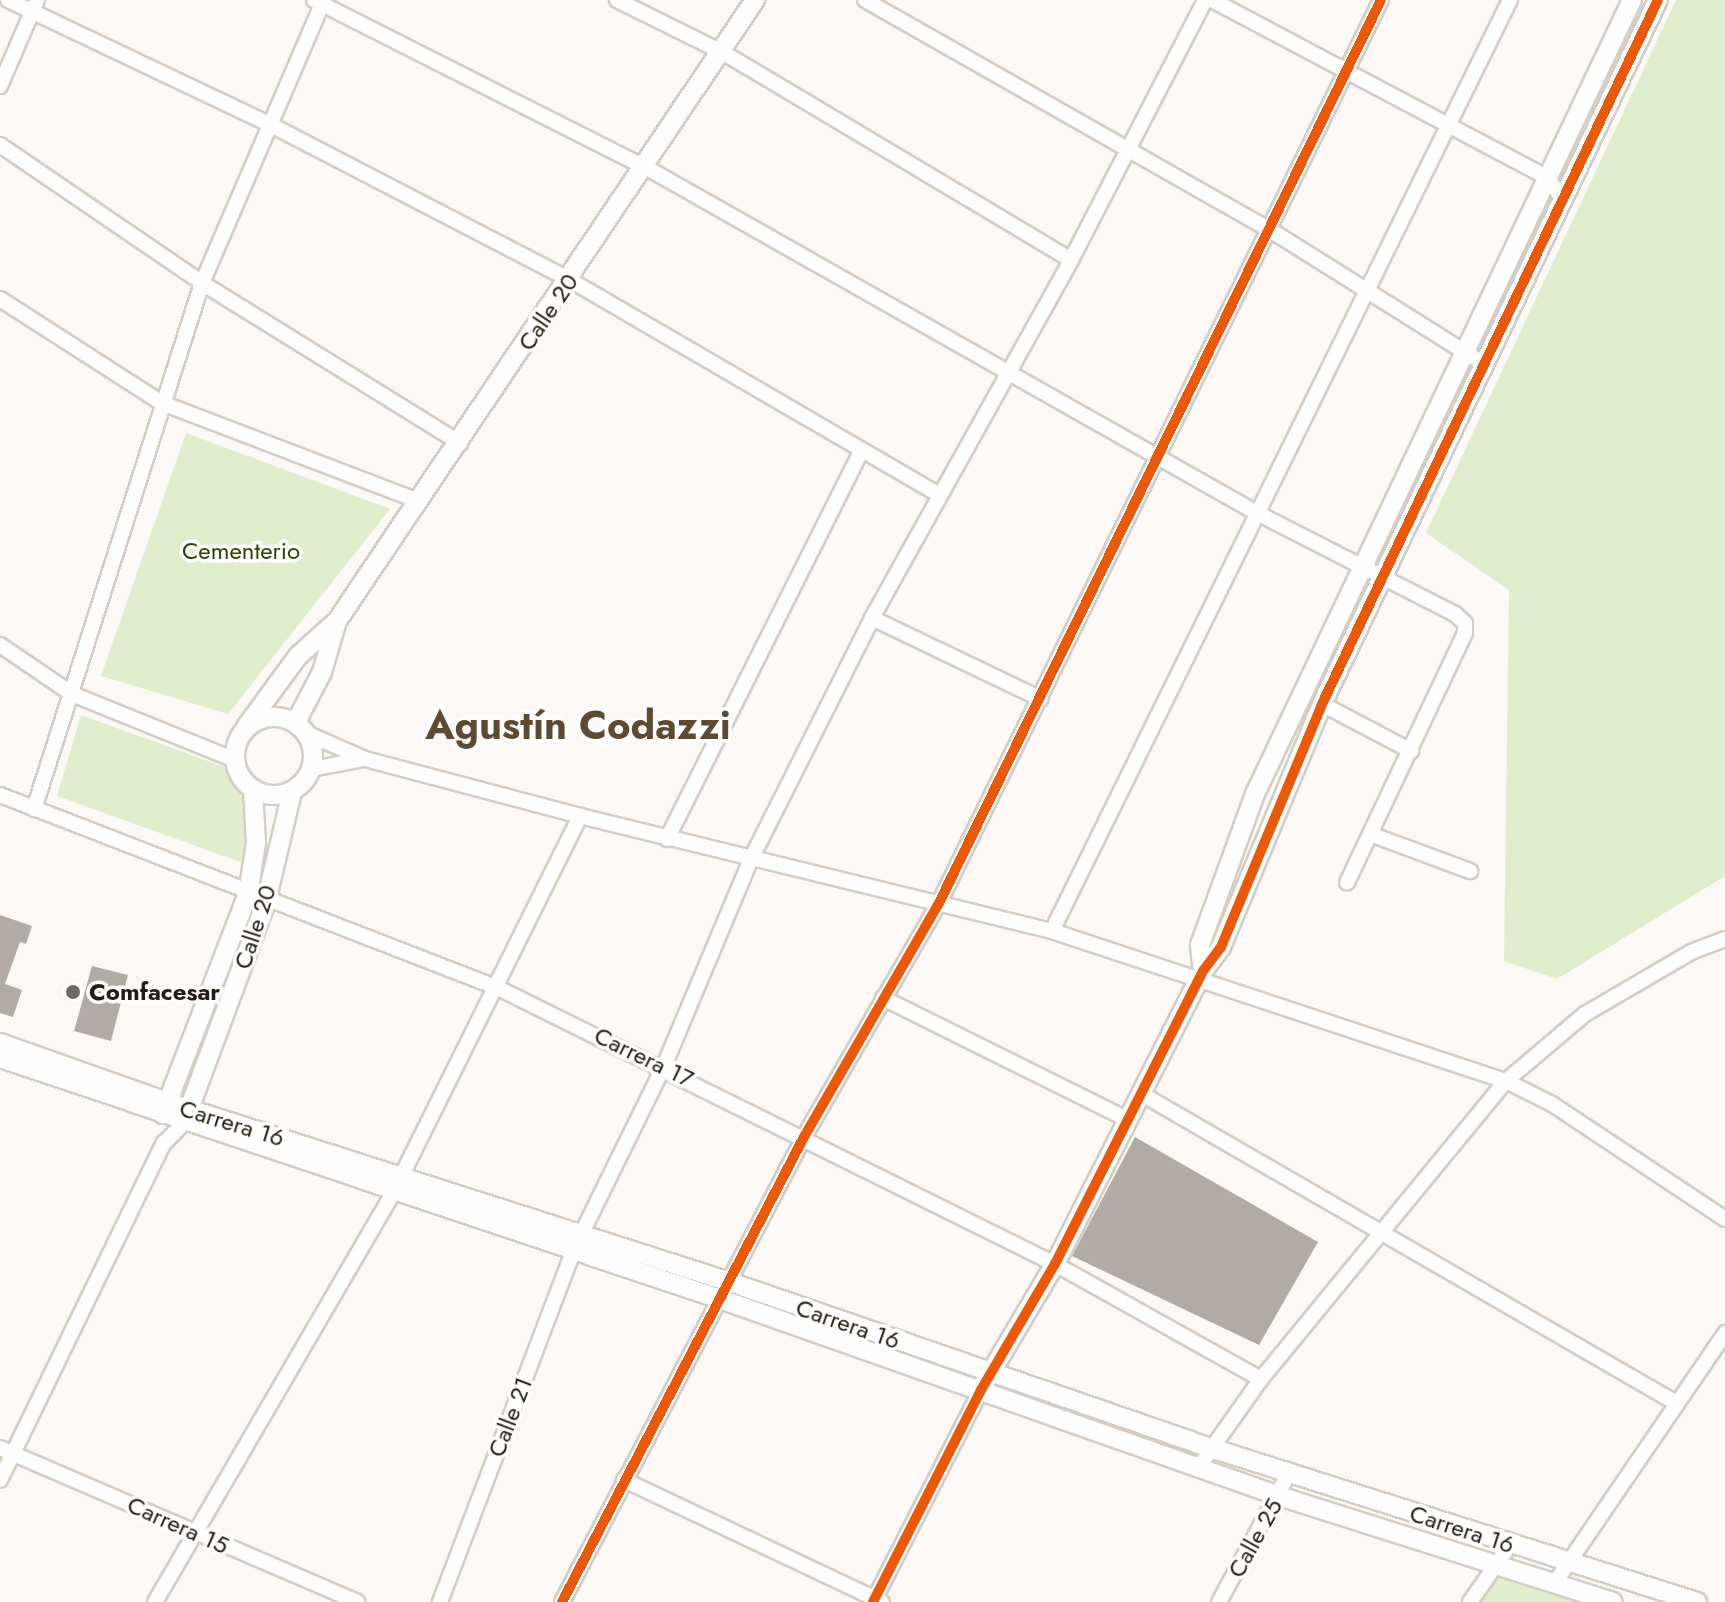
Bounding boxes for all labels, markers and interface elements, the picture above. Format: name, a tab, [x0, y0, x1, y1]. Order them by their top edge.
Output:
street label: Calle 20	[512, 268, 584, 356]
park label: Cementerio	[182, 537, 300, 565]
district label: Agustín Codazzi	[425, 701, 731, 749]
street label: Calle 20	[228, 881, 282, 973]
place label: Comfacesar	[89, 978, 220, 1006]
marker: Comfacesar	[64, 983, 82, 1001]
street label: Carrera 17	[590, 1021, 698, 1093]
street label: Carrera 16	[176, 1093, 288, 1153]
street label: Carrera 16	[792, 1293, 904, 1355]
street label: Calle 21	[482, 1373, 538, 1461]
street label: Carrera 15	[123, 1490, 233, 1560]
street label: Calle 25	[1222, 1494, 1288, 1582]
street label: Carrera 16	[1406, 1499, 1518, 1559]

